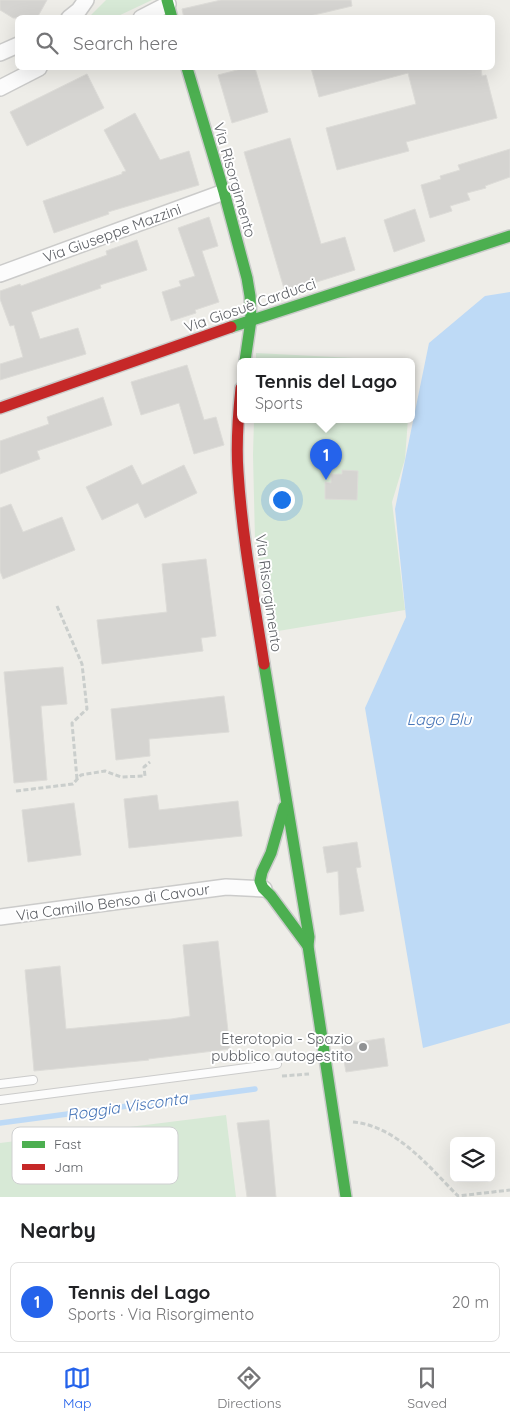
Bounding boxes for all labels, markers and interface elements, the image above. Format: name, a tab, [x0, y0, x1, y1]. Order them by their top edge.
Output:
search box	[15, 15, 495, 70]
icon: search	[33, 29, 61, 57]
text: Search here	[73, 31, 178, 55]
street label: Via Risorgimento	[210, 120, 260, 240]
street label: Via Giuseppe Mazzini	[40, 199, 184, 267]
street label: Via Giosuè Carducci	[182, 274, 318, 336]
popup	[237, 358, 415, 423]
text: Tennis del Lago	[255, 369, 397, 393]
text: Sports	[255, 393, 303, 413]
pin: 1	[310, 439, 342, 480]
your location	[269, 487, 295, 513]
street label: Via Risorgimento	[251, 533, 287, 653]
water label: Lago Blu	[407, 709, 472, 729]
street label: Via Camillo Benso di Cavour	[15, 879, 211, 925]
place label: Eterotopia - Spazio pubblico autogestito	[211, 1029, 353, 1065]
marker: Eterotopia - Spazio pubblico autogestito	[357, 1041, 369, 1053]
water label: Roggia Visconta	[65, 1087, 190, 1124]
legend	[12, 1127, 178, 1184]
text: Fast	[54, 1135, 82, 1153]
map controls	[450, 1137, 495, 1182]
button: layers	[450, 1137, 495, 1182]
text: Jam	[54, 1158, 83, 1176]
text: Nearby	[20, 1217, 96, 1243]
text: Tennis del Lago	[68, 1280, 210, 1304]
text: 1	[34, 1292, 40, 1312]
text: 20 m	[452, 1292, 489, 1312]
text: Sports · Via Risorgimento	[68, 1304, 254, 1324]
tab: Map	[63, 1364, 91, 1412]
tab: Directions	[217, 1364, 281, 1412]
tab: Saved	[407, 1364, 447, 1412]

